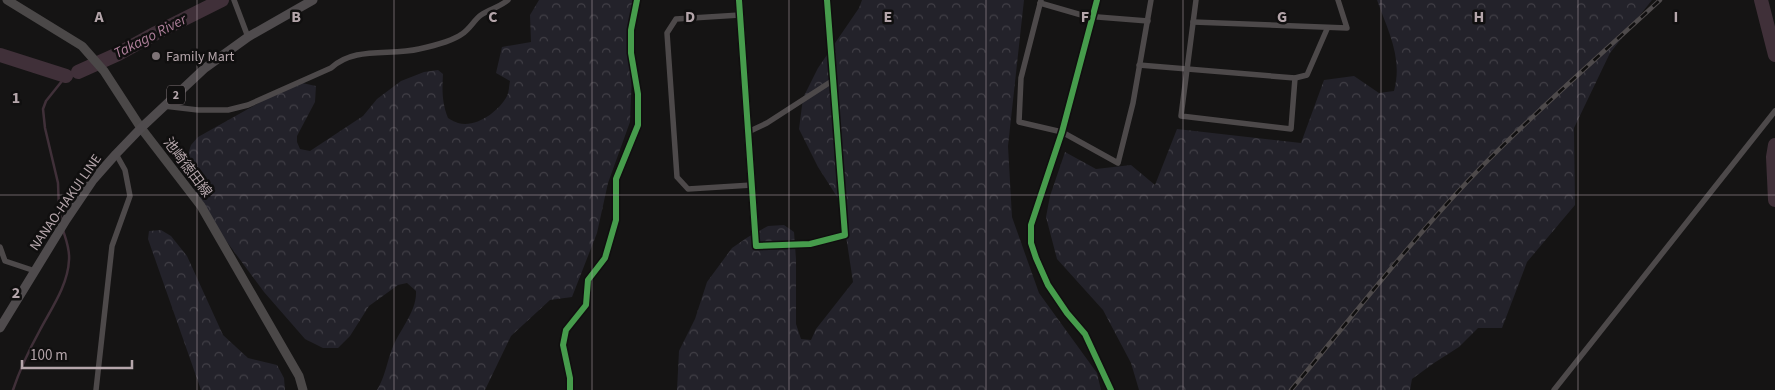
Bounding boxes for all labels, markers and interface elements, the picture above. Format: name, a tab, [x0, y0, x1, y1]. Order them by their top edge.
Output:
text: A	[93, 6, 104, 28]
text: B	[291, 6, 301, 28]
text: C	[488, 6, 498, 28]
text: D	[685, 6, 695, 28]
text: E	[884, 6, 892, 28]
text: F	[1081, 6, 1089, 28]
text: G	[1277, 6, 1287, 28]
text: H	[1474, 6, 1484, 28]
text: I	[1674, 6, 1678, 28]
water label: Takago River	[110, 9, 191, 64]
place label: Family Mart	[166, 47, 235, 67]
marker: Family Mart	[150, 50, 162, 62]
road number: 2	[167, 86, 185, 104]
text: 1	[12, 87, 20, 109]
street label: 池崎徳田線	[158, 134, 216, 202]
street label: NANAO-HAKUI LINE	[25, 150, 107, 255]
text: 2	[12, 282, 20, 304]
scale bar	[22, 338, 132, 370]
text: 100 m	[30, 345, 68, 366]

